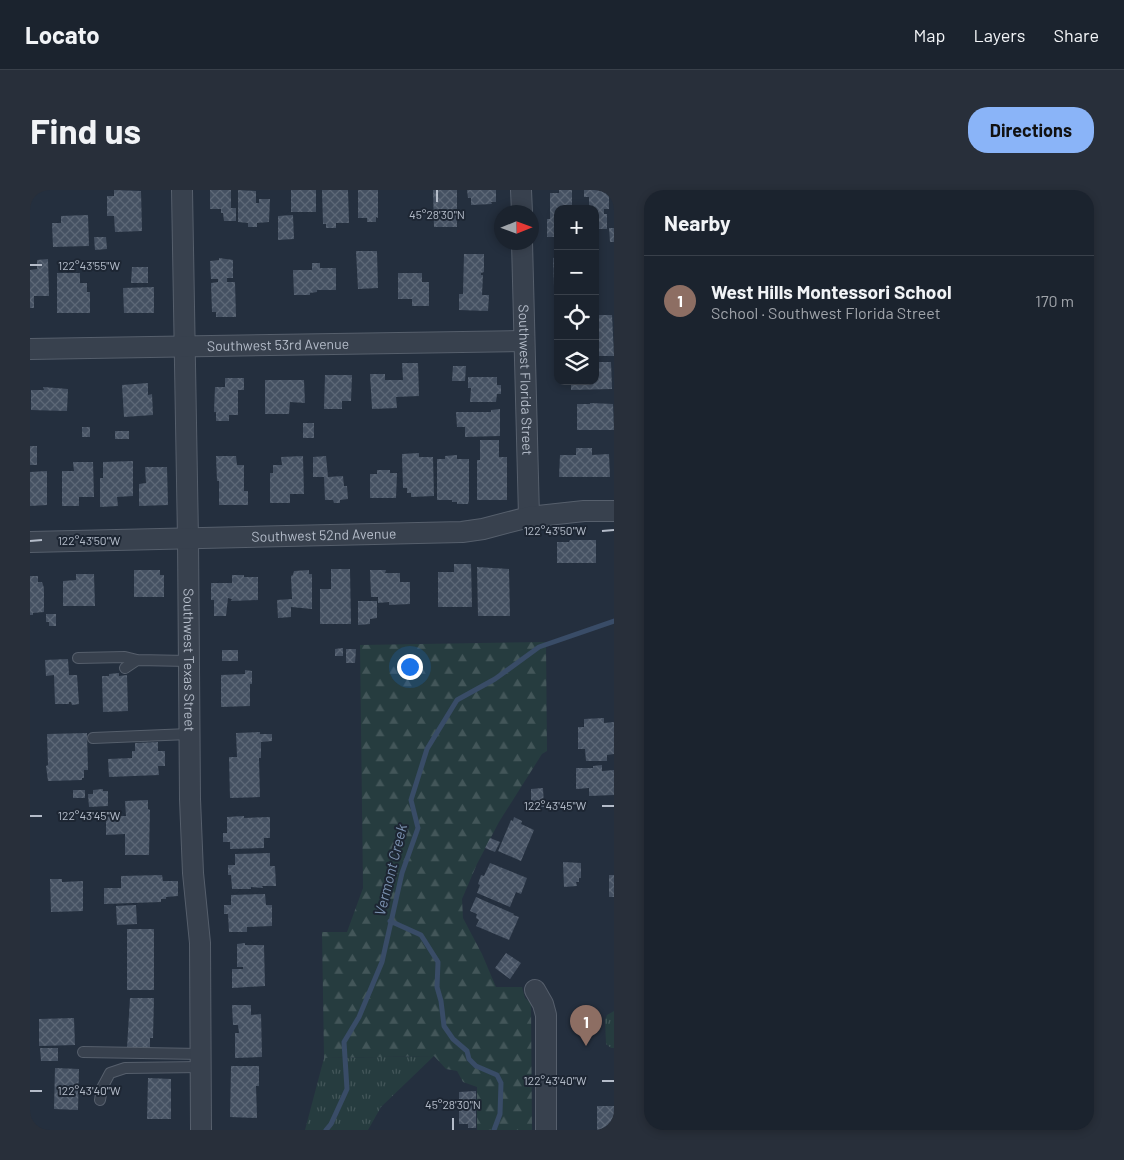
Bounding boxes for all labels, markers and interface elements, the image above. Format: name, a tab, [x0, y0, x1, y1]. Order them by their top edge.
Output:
text: Locato	[25, 20, 100, 49]
text: Map	[913, 24, 945, 46]
text: Layers	[973, 24, 1026, 46]
text: Share	[1054, 24, 1099, 46]
button: Directions	[968, 107, 1094, 153]
text: Find us	[30, 109, 141, 151]
north arrow	[494, 205, 539, 250]
map controls	[554, 205, 599, 385]
button: +	[554, 205, 599, 250]
text: 45°28'30"N	[409, 207, 465, 221]
text: Nearby	[664, 210, 730, 235]
button: −	[554, 250, 599, 295]
text: 122°43'55"W	[58, 258, 120, 272]
text: West Hills Montessori School	[711, 280, 952, 303]
text: 1	[677, 291, 683, 310]
text: 170 m	[1035, 291, 1074, 310]
button: locate	[554, 295, 599, 340]
text: School · Southwest Florida Street	[711, 303, 941, 322]
street label: Southwest Florida Street	[516, 304, 536, 456]
street label: Southwest 53rd Avenue	[207, 335, 349, 354]
button: layers	[554, 340, 599, 385]
text: 122°43'50"W	[524, 523, 587, 537]
street label: Southwest 52nd Avenue	[251, 525, 397, 545]
text: 122°43'50"W	[58, 533, 121, 547]
street label: Southwest Texas Street	[180, 588, 198, 732]
your location	[397, 654, 423, 680]
text: 122°43'45"W	[524, 798, 587, 812]
text: 122°43'45"W	[58, 808, 121, 822]
water label: Vermont Creek	[370, 821, 410, 917]
pin: 1	[570, 1005, 602, 1046]
text: 122°43'40"W	[524, 1073, 587, 1087]
text: 122°43'40"W	[58, 1083, 121, 1097]
text: 45°28'30"N	[425, 1097, 481, 1111]

